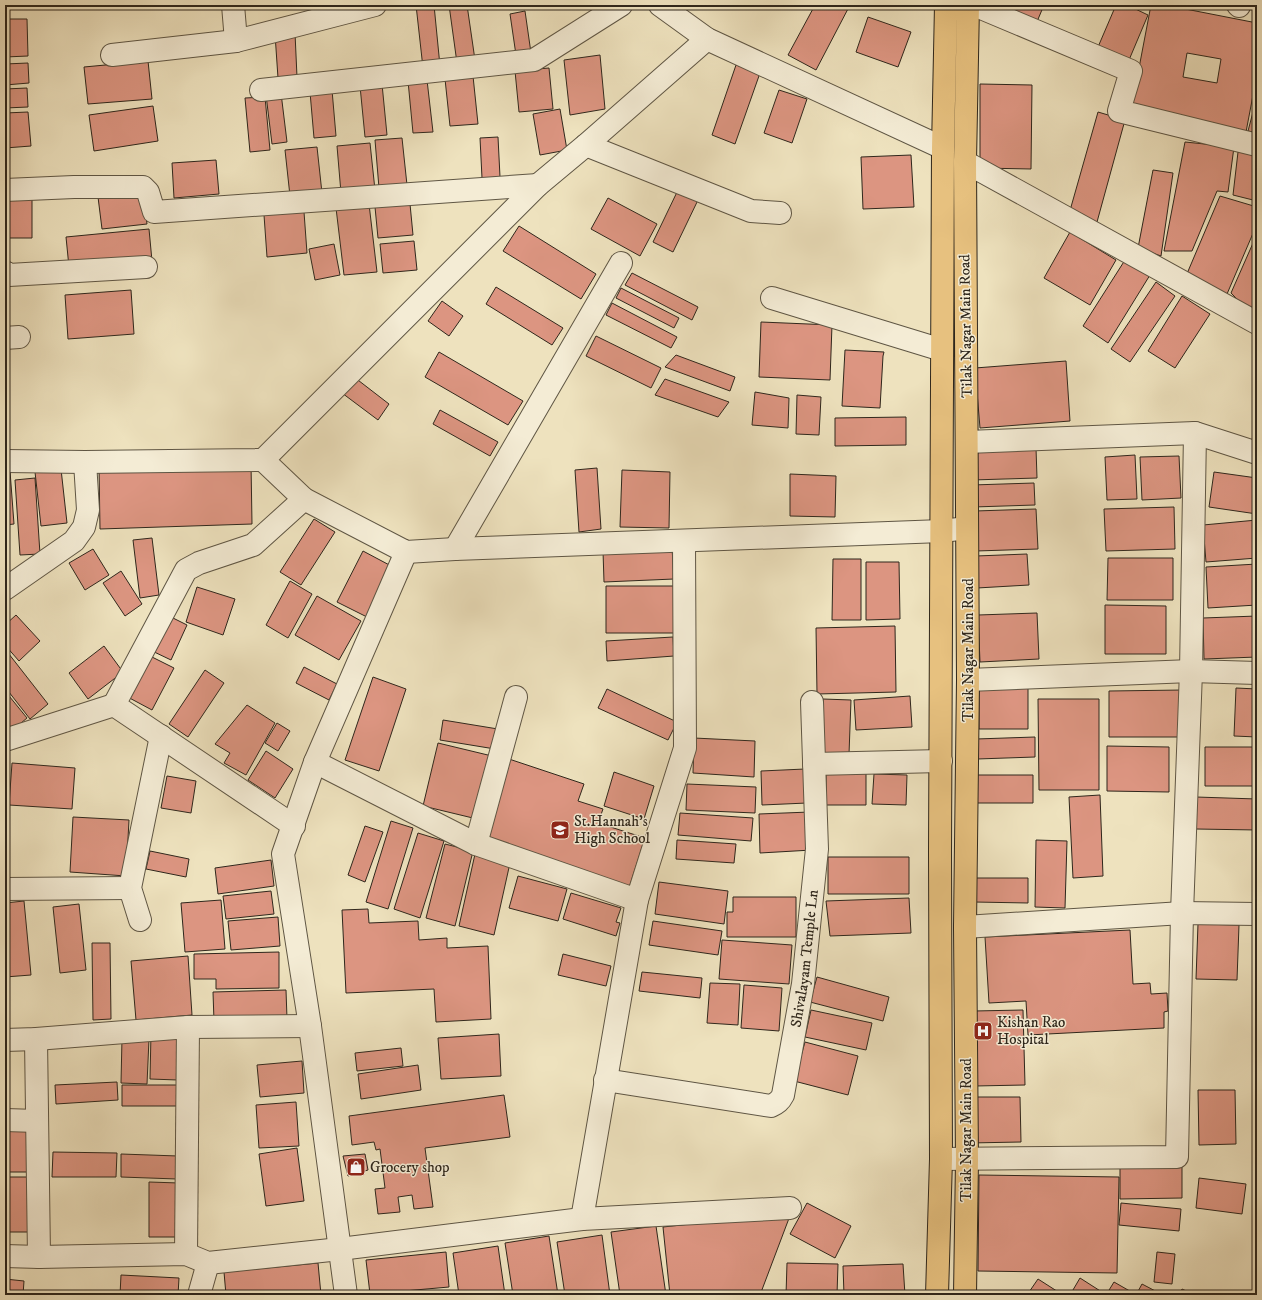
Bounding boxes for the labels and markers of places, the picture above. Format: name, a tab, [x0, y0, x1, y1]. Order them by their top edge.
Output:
place label: St.Hannah's High School	[574, 812, 651, 848]
school or university icon: St.Hannah's High School	[549, 819, 571, 841]
place label: Kishan Rao Hospital	[997, 1013, 1065, 1049]
hospital icon: Kishan Rao Hospital	[972, 1020, 994, 1042]
shop icon: Grocery shop	[345, 1156, 367, 1178]
place label: Grocery shop	[370, 1158, 450, 1177]

